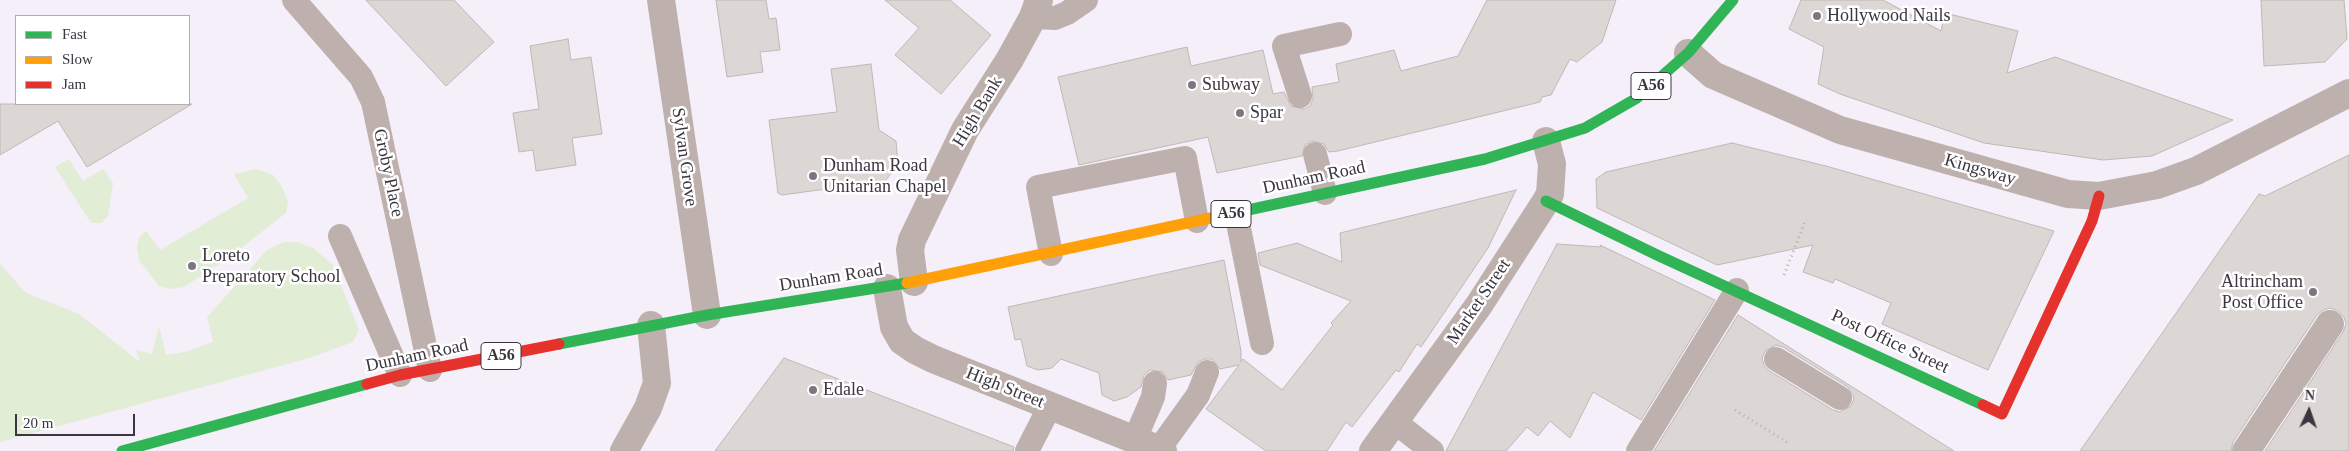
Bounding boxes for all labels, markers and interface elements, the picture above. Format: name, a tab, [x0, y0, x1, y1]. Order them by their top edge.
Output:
place label: Hollywood Nails	[1827, 5, 1950, 27]
marker: Hollywood Nails	[1811, 10, 1823, 22]
legend	[15, 15, 190, 105]
text: Fast	[62, 26, 87, 42]
text: Slow	[62, 51, 93, 67]
road number: A56	[1631, 72, 1671, 100]
street label: High Bank	[949, 73, 1007, 151]
place label: Subway	[1202, 74, 1260, 96]
text: Jam	[62, 76, 86, 92]
marker: Subway	[1186, 79, 1198, 91]
place label: Spar	[1250, 102, 1283, 124]
street label: Sylvan Grove	[666, 106, 702, 208]
marker: Spar	[1234, 107, 1246, 119]
street label: Groby Place	[368, 127, 408, 219]
street label: Kingsway	[1942, 150, 2018, 190]
place label: Dunham Road Unitarian Chapel	[823, 155, 946, 198]
street label: Dunham Road	[1261, 157, 1367, 199]
marker: Dunham Road Unitarian Chapel	[807, 170, 819, 182]
road number: A56	[1211, 200, 1251, 228]
place label: Loreto Preparatory School	[202, 245, 340, 288]
street label: Market Street	[1443, 255, 1515, 349]
street label: Dunham Road	[778, 259, 884, 297]
marker: Loreto Preparatory School	[186, 260, 198, 272]
place label: Altrincham Post Office	[2221, 271, 2303, 314]
marker: Altrincham Post Office	[2307, 286, 2319, 298]
street label: Post Office Street	[1828, 305, 1952, 379]
street label: Dunham Road	[364, 335, 470, 377]
road number: A56	[481, 342, 521, 370]
street label: High Street	[963, 363, 1047, 413]
place label: Edale	[823, 379, 864, 401]
marker: Edale	[807, 384, 819, 396]
north arrow	[2284, 386, 2334, 436]
text: N	[2304, 388, 2315, 403]
scale bar	[18, 404, 138, 436]
text: 20 m	[23, 415, 53, 431]

